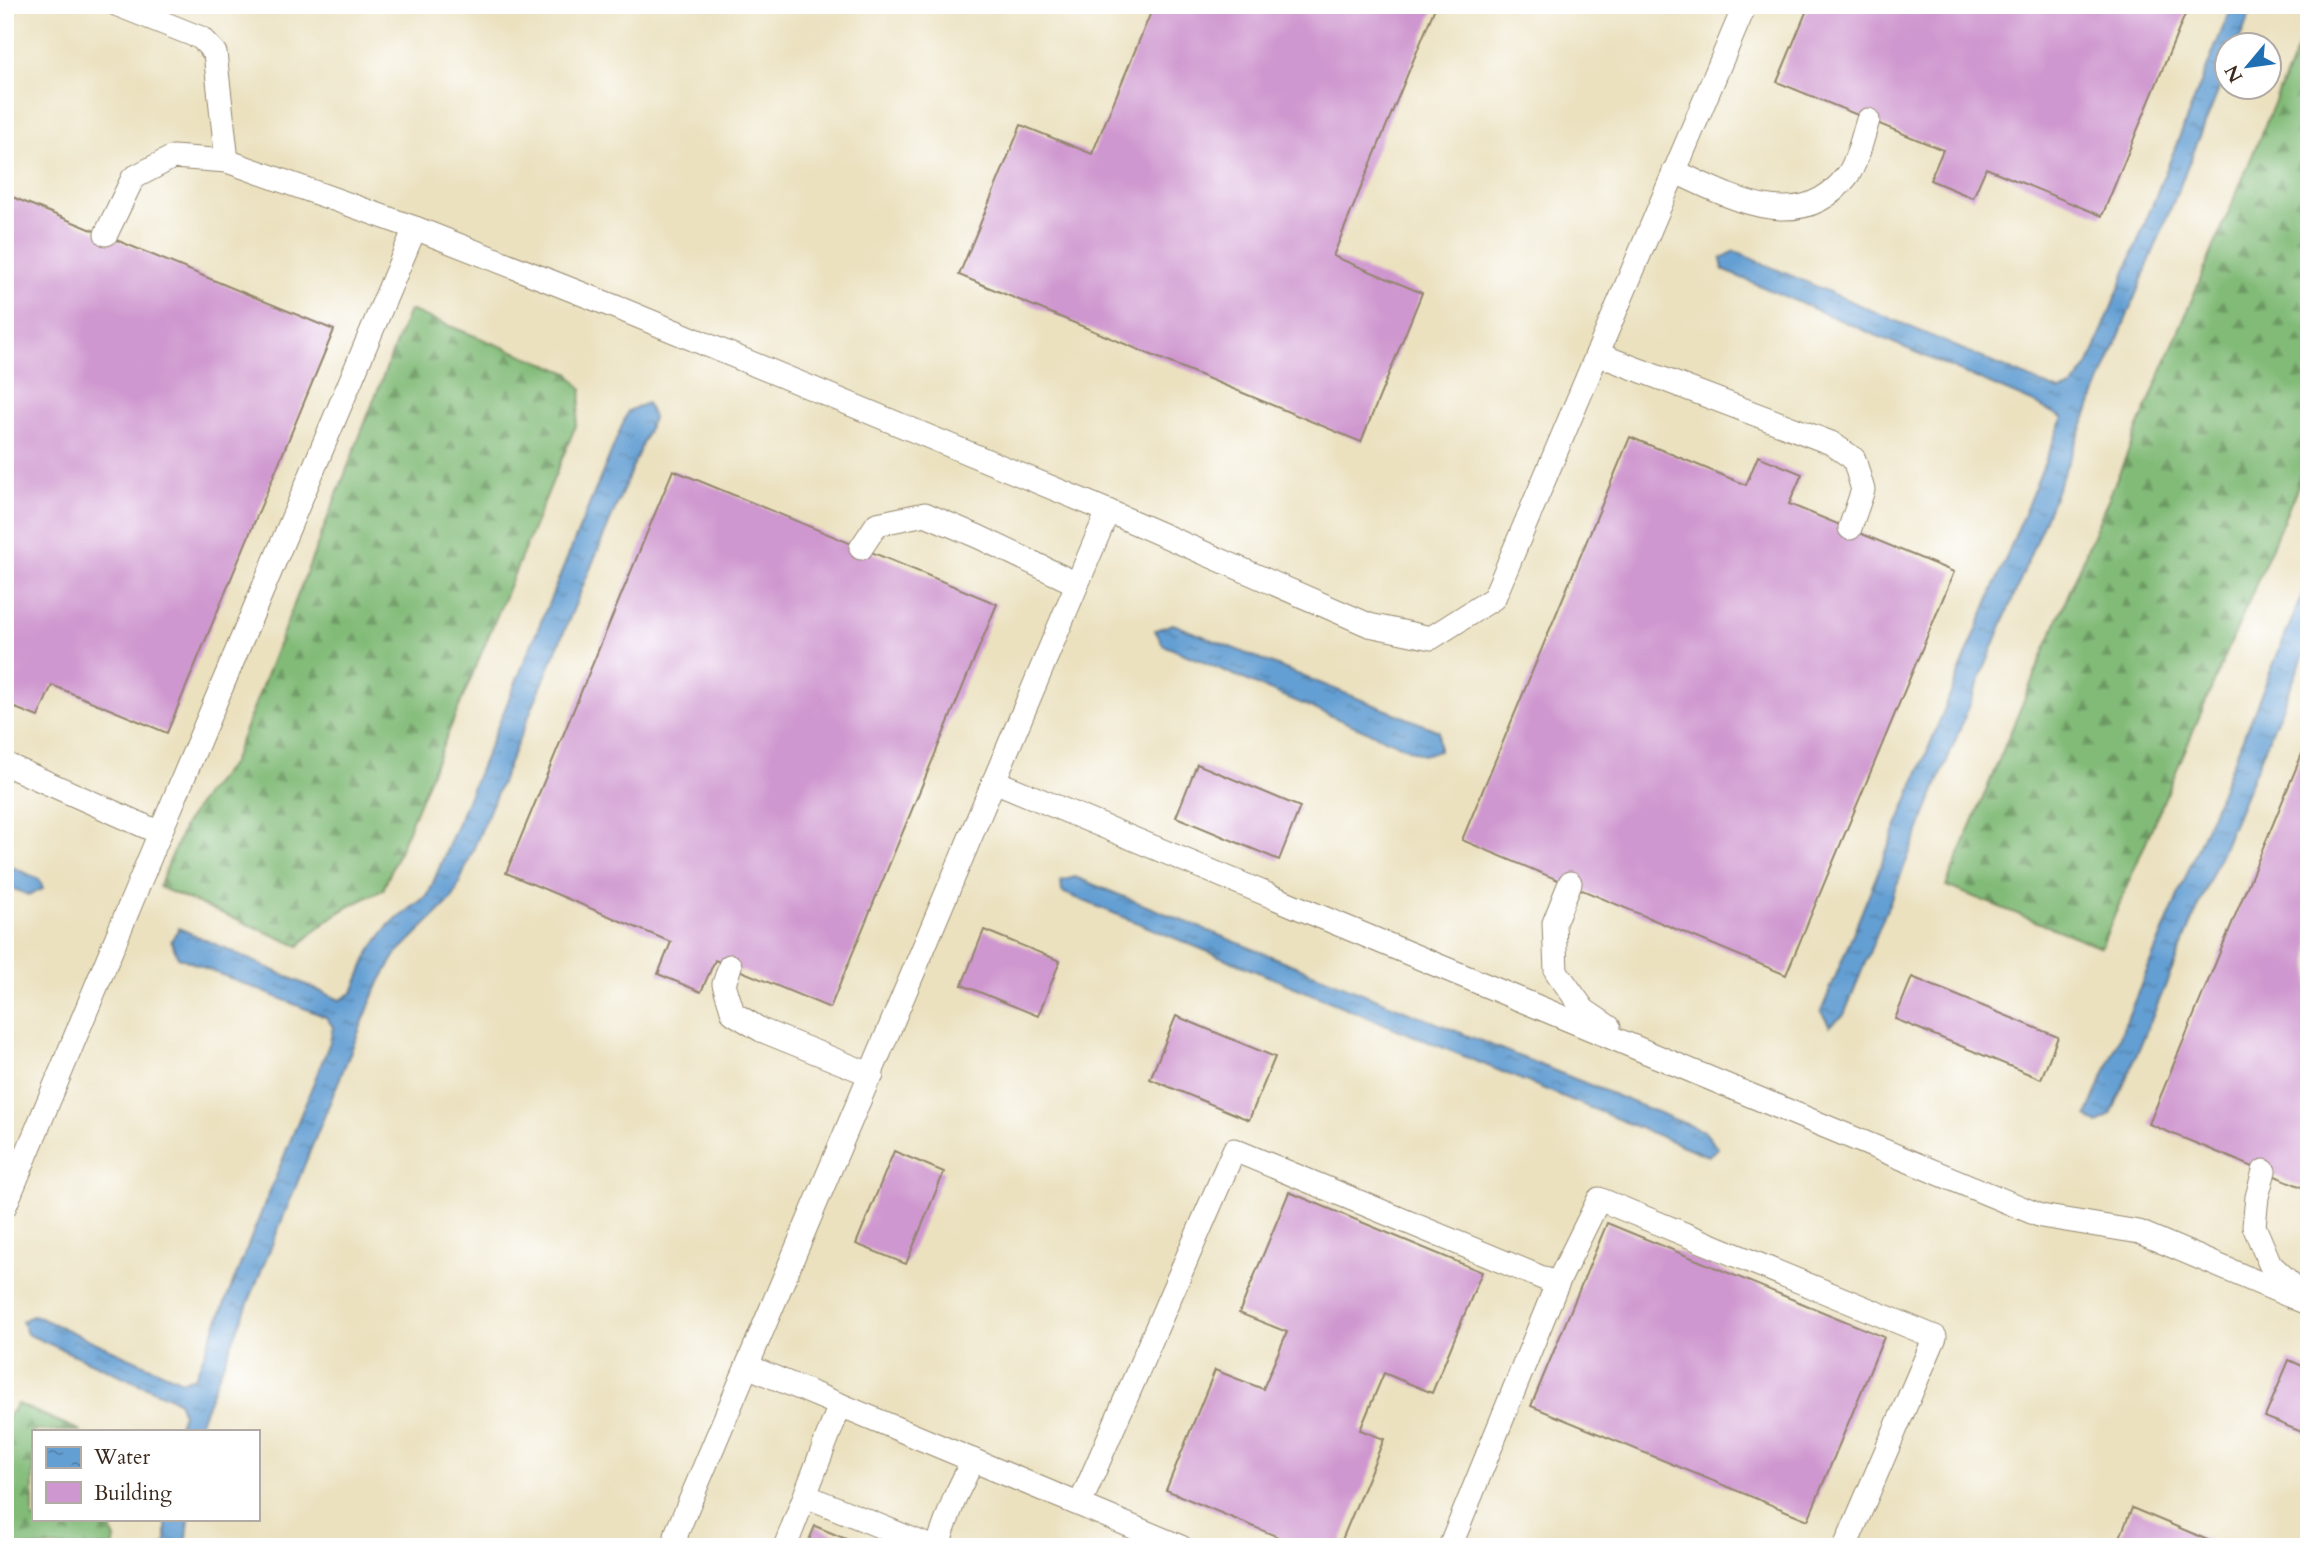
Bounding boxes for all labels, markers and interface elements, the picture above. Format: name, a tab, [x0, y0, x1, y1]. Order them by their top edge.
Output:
north arrow	[2212, 32, 2282, 102]
text: N	[2218, 60, 2249, 87]
legend	[32, 1430, 259, 1520]
text: Water	[93, 1443, 150, 1472]
text: Building	[94, 1479, 172, 1508]

